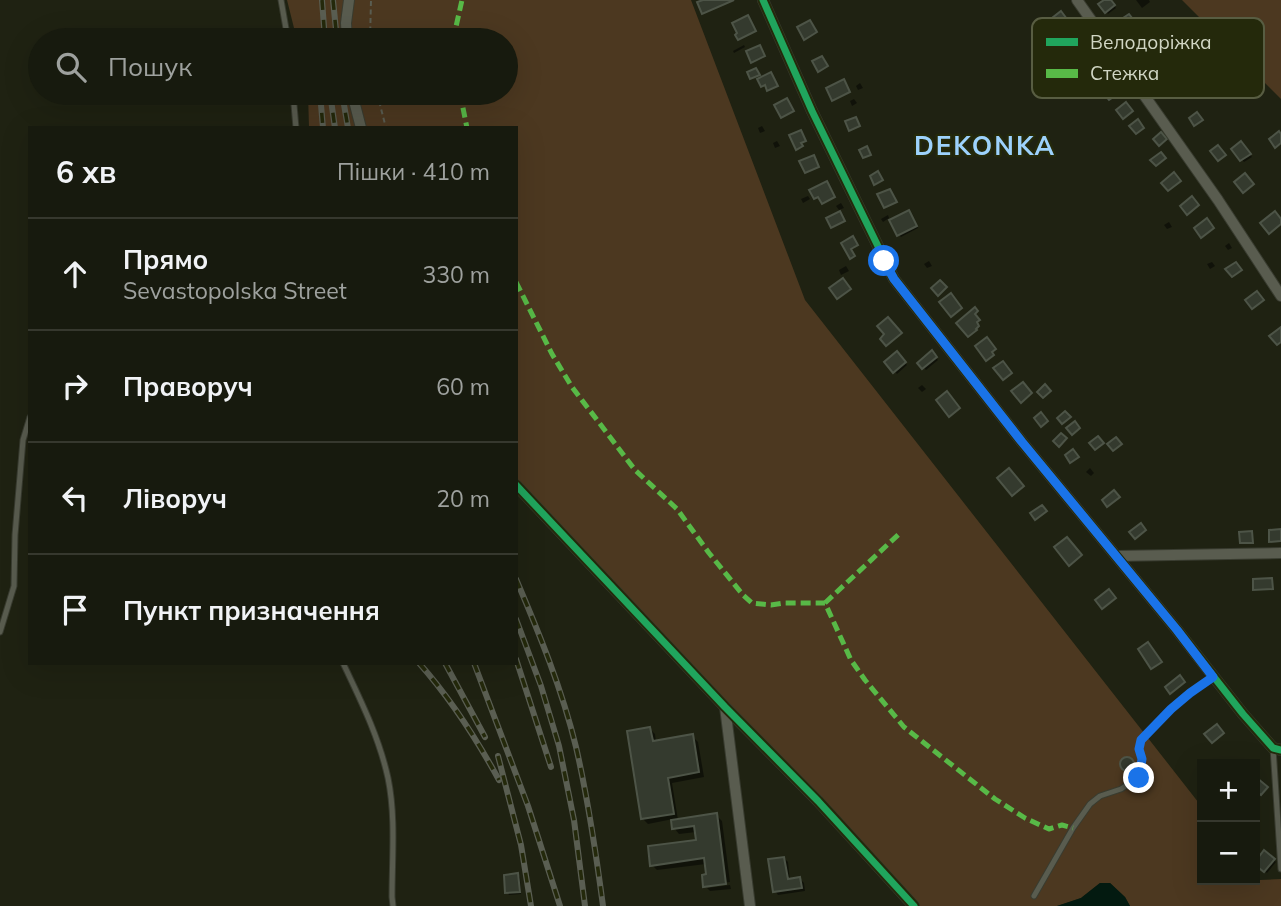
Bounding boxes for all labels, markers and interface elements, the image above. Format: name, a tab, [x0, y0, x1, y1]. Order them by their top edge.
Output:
legend	[1032, 18, 1264, 98]
search box	[28, 28, 518, 105]
text: Велодоріжка	[1090, 30, 1212, 54]
icon: search	[52, 48, 90, 86]
text: Пошук	[108, 50, 192, 83]
text: Стежка	[1090, 61, 1159, 85]
district label: DEKONKA	[914, 129, 1056, 162]
text: 6 хв	[56, 153, 116, 191]
text: Пішки · 410 m	[337, 157, 490, 186]
text: Прямо	[123, 243, 208, 276]
route start	[868, 245, 899, 276]
icon: ahead	[56, 255, 94, 293]
text: 330 m	[422, 260, 490, 289]
text: Sevastopolska Street	[123, 276, 347, 305]
icon: right	[56, 367, 94, 405]
text: Праворуч	[123, 370, 253, 403]
text: 60 m	[436, 372, 490, 401]
icon: left	[56, 479, 94, 517]
text: Ліворуч	[123, 482, 227, 515]
text: 20 m	[436, 484, 490, 513]
icon: arrive	[56, 591, 94, 629]
text: Пункт призначення	[123, 594, 380, 627]
map controls	[1197, 759, 1260, 885]
button: +	[1197, 759, 1260, 822]
route end	[1123, 762, 1154, 793]
button: −	[1197, 822, 1260, 885]

